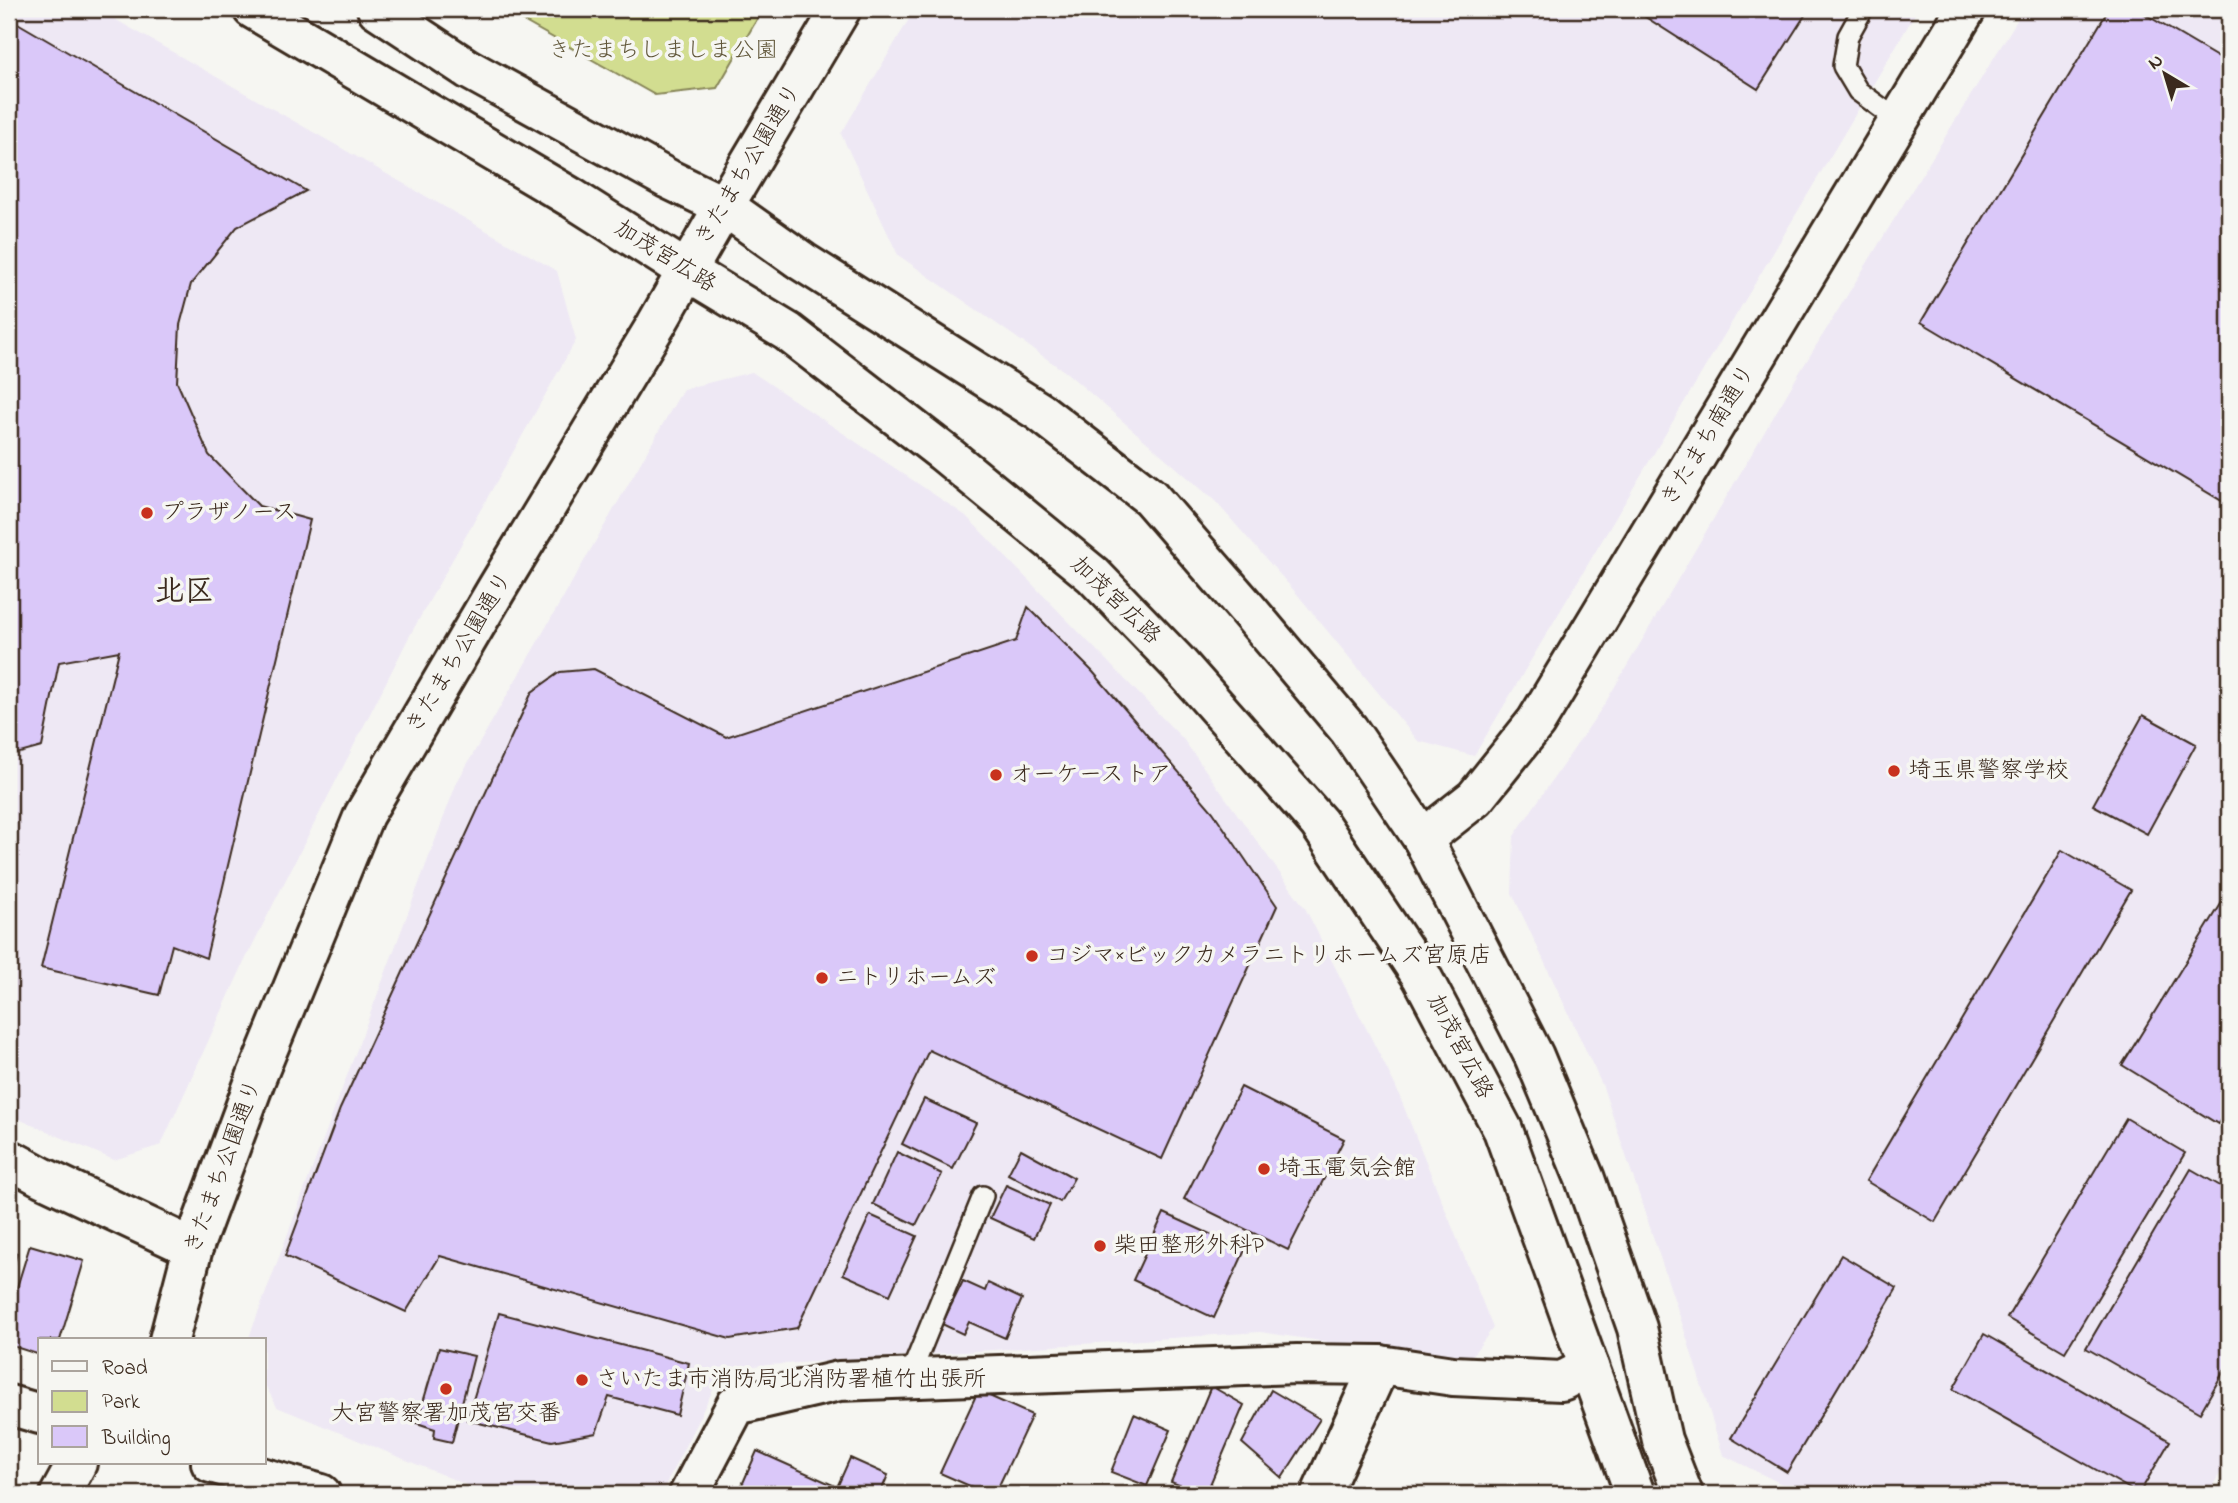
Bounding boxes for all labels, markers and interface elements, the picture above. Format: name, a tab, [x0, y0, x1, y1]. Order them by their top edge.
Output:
park label: きたまちしましま公園	[548, 35, 778, 68]
north arrow	[2130, 38, 2200, 108]
text: N	[2143, 48, 2170, 77]
street label: きたまち公園通り	[687, 78, 811, 252]
street label: 加茂宮広路	[607, 213, 723, 301]
street label: きたまち南通り	[1653, 358, 1765, 514]
place label: プラザノース	[161, 497, 297, 530]
marker: プラザノース	[139, 505, 155, 521]
street label: 加茂宮広路	[1062, 549, 1168, 653]
street label: きたまち公園通り	[398, 566, 522, 740]
district label: 北区	[154, 571, 214, 615]
place label: 埼玉県警察学校	[1908, 755, 2069, 788]
place label: オーケーストア	[1010, 759, 1171, 792]
marker: 埼玉県警察学校	[1886, 763, 1902, 779]
marker: オーケーストア	[988, 767, 1004, 783]
place label: コジマ×ビックカメラニトリホームズ宮原店	[1046, 940, 1492, 973]
marker: コジマ×ビックカメラニトリホームズ宮原店	[1024, 948, 1040, 964]
place label: ニトリホームズ	[836, 962, 996, 995]
marker: ニトリホームズ	[814, 970, 830, 986]
street label: 加茂宮広路	[1417, 988, 1501, 1106]
street label: きたまち公園通り	[177, 1075, 271, 1259]
place label: 埼玉電気会館	[1278, 1153, 1416, 1186]
marker: 埼玉電気会館	[1256, 1161, 1272, 1177]
place label: 柴田整形外科P	[1114, 1230, 1264, 1263]
marker: 柴田整形外科P	[1092, 1238, 1108, 1254]
legend	[38, 1338, 266, 1464]
text: Road	[102, 1354, 148, 1384]
place label: さいたま市消防局北消防署植竹出張所	[596, 1364, 986, 1397]
marker: さいたま市消防局北消防署植竹出張所	[574, 1372, 590, 1388]
marker: 大宮警察署加茂宮交番	[438, 1381, 454, 1397]
text: Park	[102, 1388, 141, 1418]
place label: 大宮警察署加茂宮交番	[331, 1398, 561, 1431]
text: Building	[101, 1424, 171, 1456]

